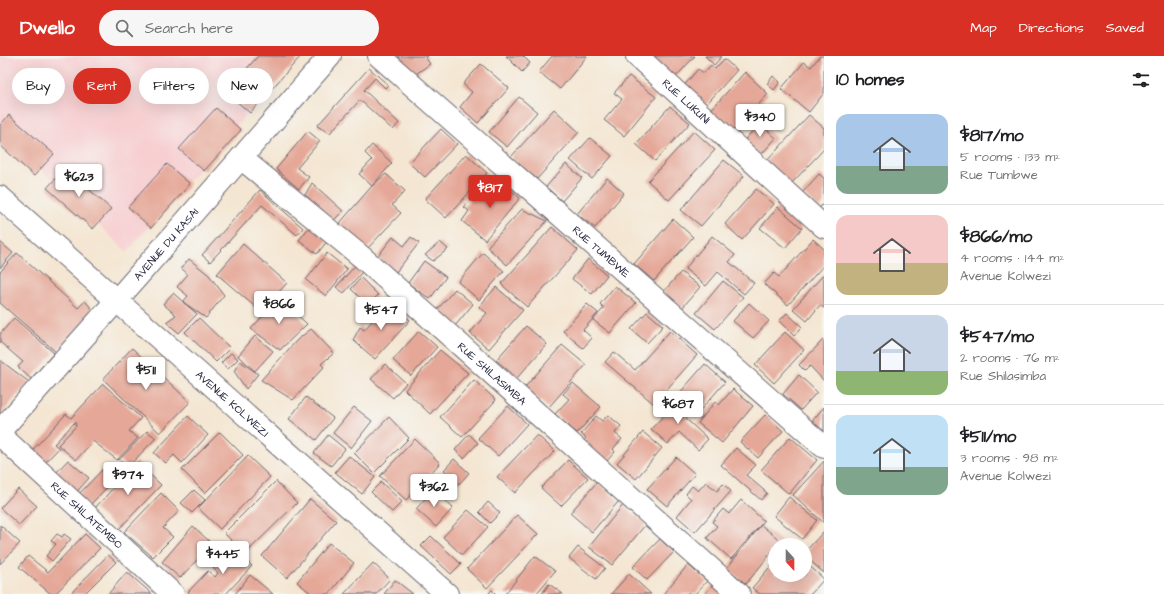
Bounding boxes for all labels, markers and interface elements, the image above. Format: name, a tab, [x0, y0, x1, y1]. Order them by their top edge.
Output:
search box	[99, 10, 379, 46]
text: Dwello	[20, 15, 75, 42]
icon: search	[113, 17, 135, 39]
text: Search here	[145, 18, 233, 39]
text: Map	[970, 18, 997, 38]
text: Directions	[1019, 18, 1084, 38]
text: Saved	[1106, 18, 1144, 38]
chip: Buy	[12, 68, 65, 104]
chip: Rent	[73, 68, 131, 104]
chip: Filters	[139, 68, 209, 104]
chip: New	[217, 68, 273, 104]
text: 10 homes	[836, 68, 905, 92]
icon: filters	[1130, 69, 1152, 91]
street label: RUE LUKUNI	[659, 76, 714, 128]
pin: $340	[736, 104, 784, 138]
text: $340	[745, 108, 775, 126]
text: $817/mo	[960, 124, 1024, 148]
icon: home	[868, 130, 916, 178]
text: 5 rooms · 133 m²	[960, 148, 1060, 166]
pin: $623	[55, 164, 103, 198]
text: Rue Tumbwe	[960, 166, 1038, 184]
text: $623	[64, 168, 94, 186]
pin: $817	[466, 175, 514, 209]
text: $817	[477, 179, 503, 197]
street label: AVENUE DU KASAI	[130, 205, 202, 284]
street label: RUE TUMBWE	[569, 222, 633, 281]
text: $866/mo	[960, 225, 1032, 249]
icon: home	[868, 231, 916, 279]
text: 4 rooms · 144 m²	[960, 249, 1064, 267]
text: Avenue Kolwezi	[960, 267, 1051, 285]
pin: $866	[255, 291, 303, 325]
text: $866	[263, 295, 295, 313]
pin: $547	[357, 297, 405, 331]
text: $547	[364, 301, 398, 319]
text: $547/mo	[960, 325, 1034, 349]
icon: home	[868, 331, 916, 379]
street label: RUE SHILASIMBA	[454, 339, 530, 409]
text: 2 rooms · 76 m²	[960, 349, 1060, 367]
pin: $511	[122, 357, 170, 391]
text: $511	[136, 361, 156, 379]
street label: AVENUE KOLWEZI	[192, 367, 272, 441]
text: Rue Shilasimba	[960, 367, 1046, 385]
pin: $687	[654, 391, 702, 425]
text: $687	[662, 395, 694, 413]
text: $511/mo	[960, 425, 1016, 449]
icon: home	[868, 431, 916, 479]
text: 3 rooms · 98 m²	[960, 449, 1059, 467]
pin: $974	[104, 462, 152, 496]
text: $974	[112, 466, 144, 484]
text: Avenue Kolwezi	[960, 467, 1051, 485]
pin: $362	[410, 474, 458, 508]
street label: RUE SHILATEMBO	[47, 478, 126, 553]
text: $362	[419, 478, 449, 496]
north arrow	[768, 538, 812, 582]
map controls	[768, 538, 812, 582]
pin: $445	[199, 541, 247, 575]
text: $445	[206, 545, 240, 563]

